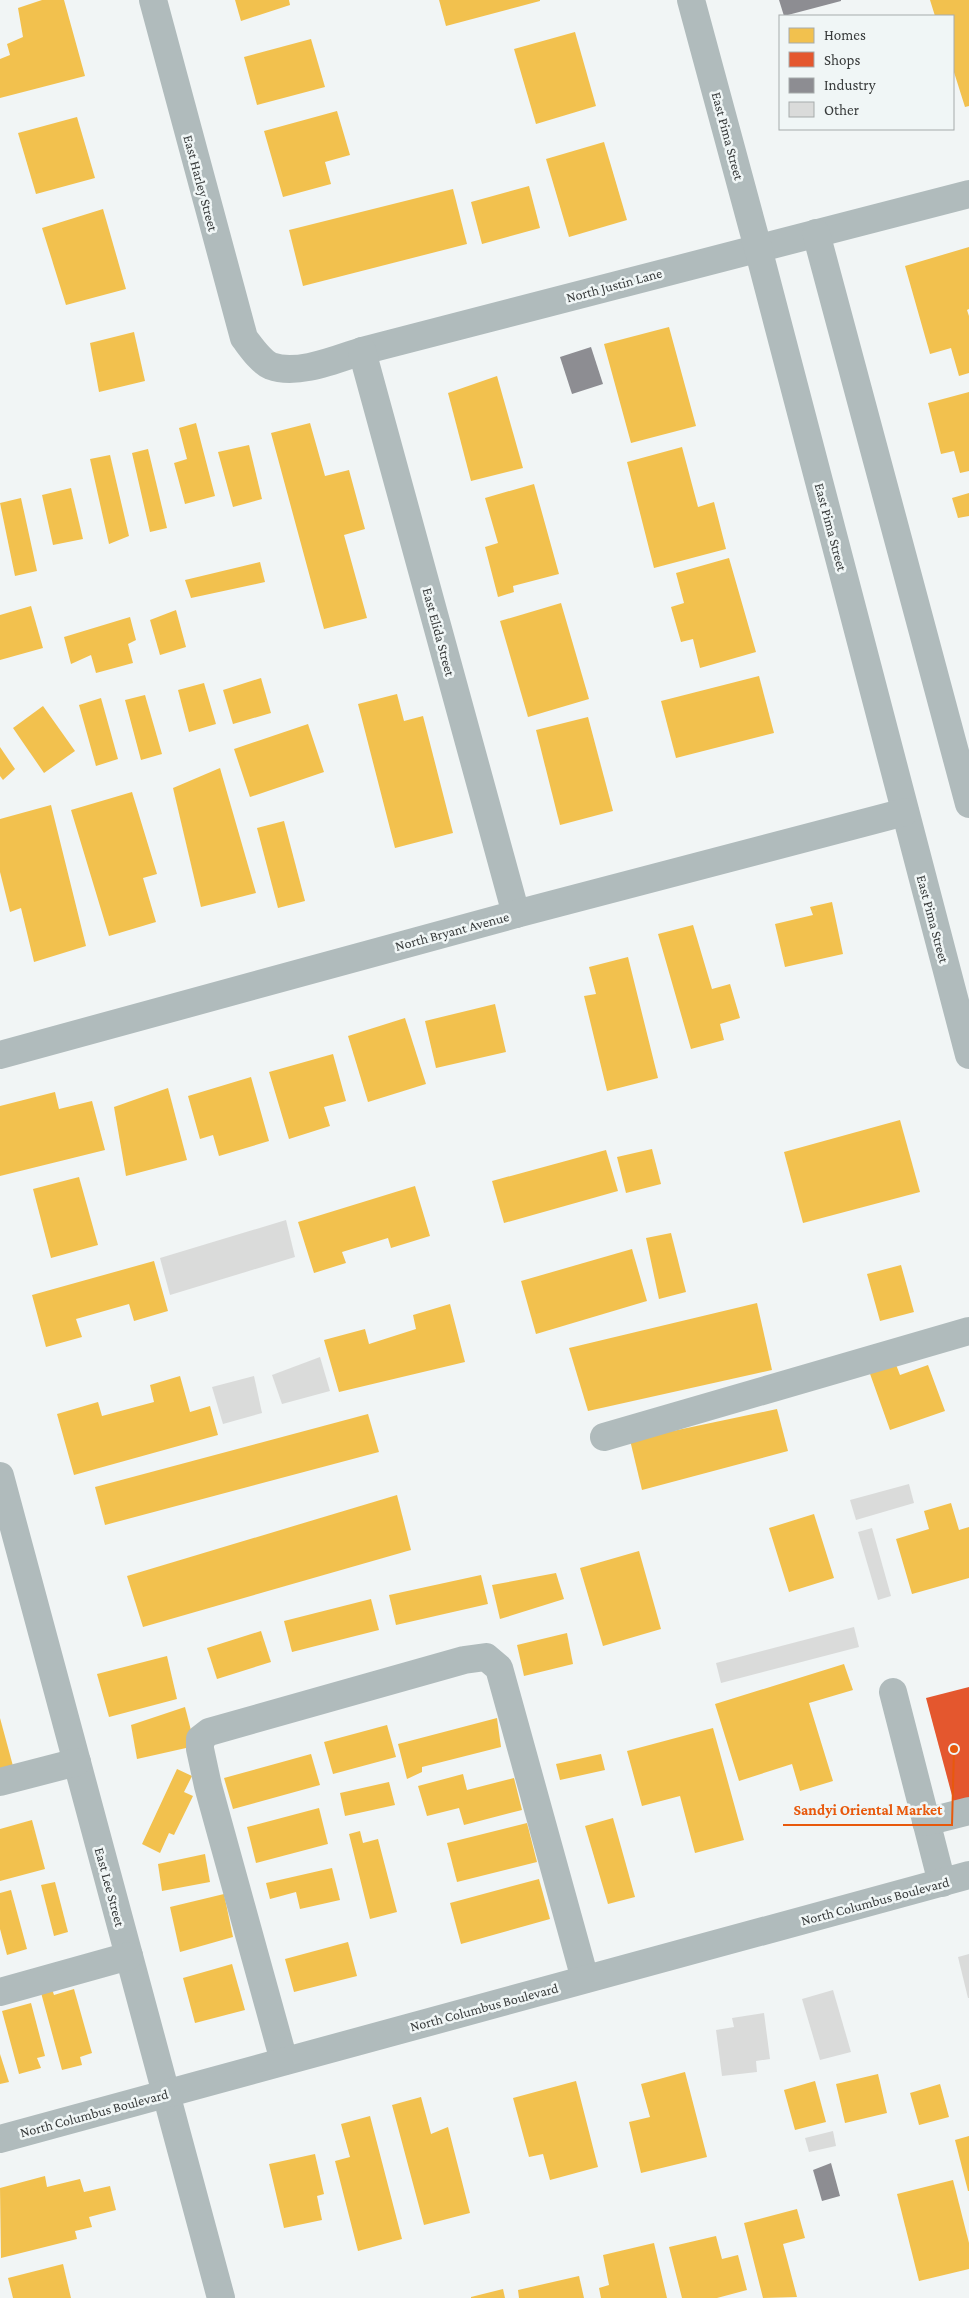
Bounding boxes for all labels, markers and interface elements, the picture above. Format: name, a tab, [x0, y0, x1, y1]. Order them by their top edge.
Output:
legend	[779, 15, 954, 130]
text: Homes	[824, 27, 866, 43]
text: Shops	[824, 52, 860, 69]
text: Industry	[824, 77, 876, 94]
street label: East Pima Street	[709, 90, 748, 182]
text: Other	[824, 102, 860, 118]
street label: East Harley Street	[180, 133, 222, 233]
street label: North Justin Lane	[564, 265, 664, 305]
street label: East Pima Street	[812, 481, 851, 573]
street label: East Elida Street	[419, 586, 459, 678]
street label: East Pima Street	[914, 873, 953, 965]
street label: North Bryant Avenue	[393, 908, 511, 954]
callout: Sandyi Oriental Market	[783, 1795, 952, 1825]
text: Sandyi Oriental Market	[794, 1802, 943, 1818]
street label: East Lee Street	[92, 1846, 128, 1929]
street label: North Columbus Boulevard	[799, 1873, 951, 1928]
street label: North Columbus Boulevard	[408, 1979, 560, 2034]
street label: North Columbus Boulevard	[18, 2085, 170, 2140]

